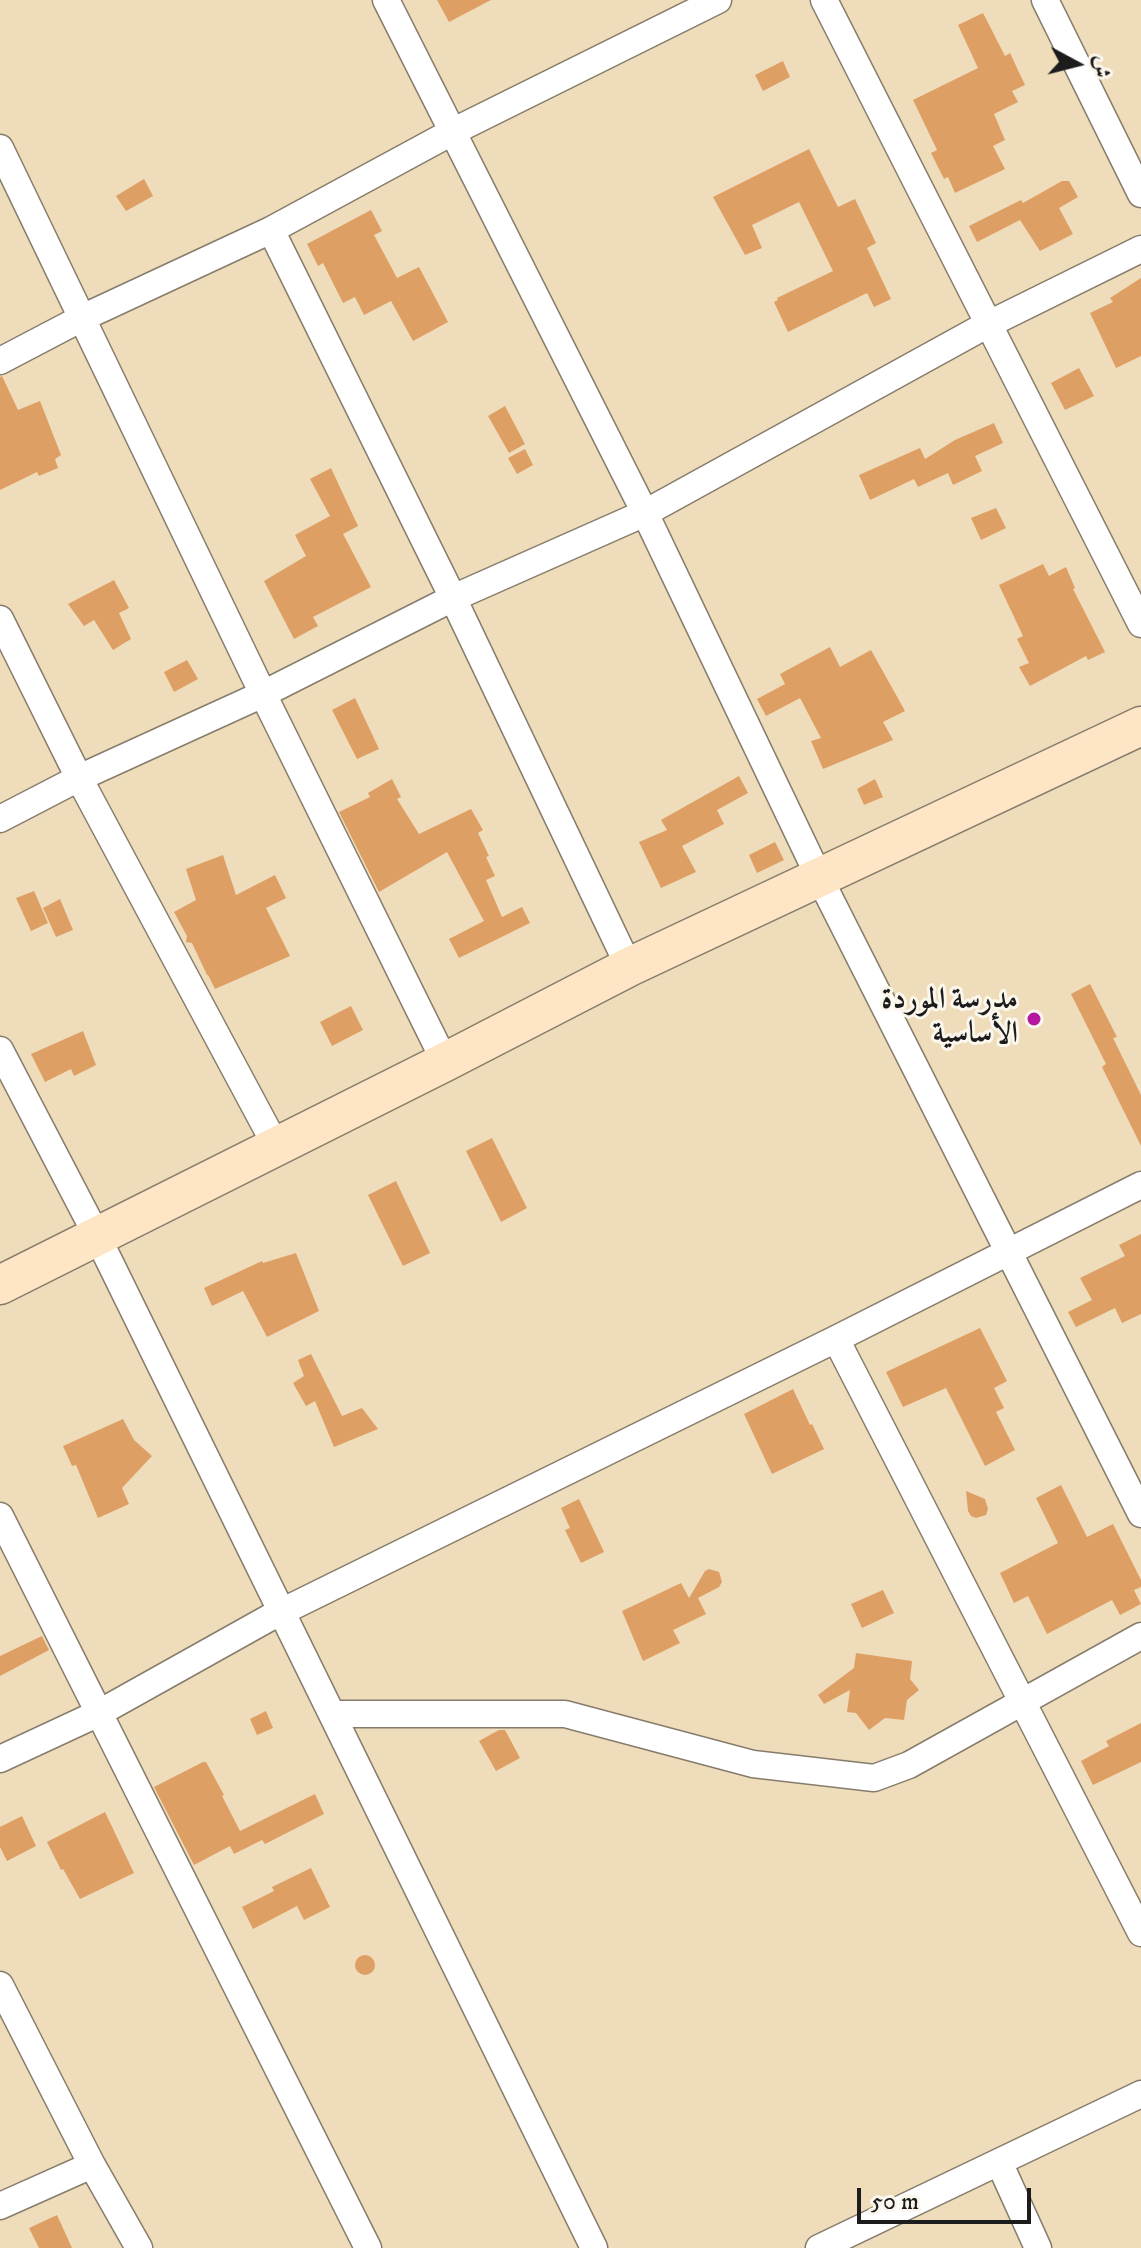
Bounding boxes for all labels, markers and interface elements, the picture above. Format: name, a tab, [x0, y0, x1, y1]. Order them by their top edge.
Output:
north arrow	[1037, 24, 1117, 104]
text: ش	[1087, 55, 1116, 79]
place label: مدرسة الموردة الأساسية	[881, 984, 1018, 1054]
marker: مدرسة الموردة الأساسية	[1025, 1010, 1043, 1028]
scale bar	[861, 2172, 1035, 2222]
text: 50 m	[871, 2187, 919, 2217]

